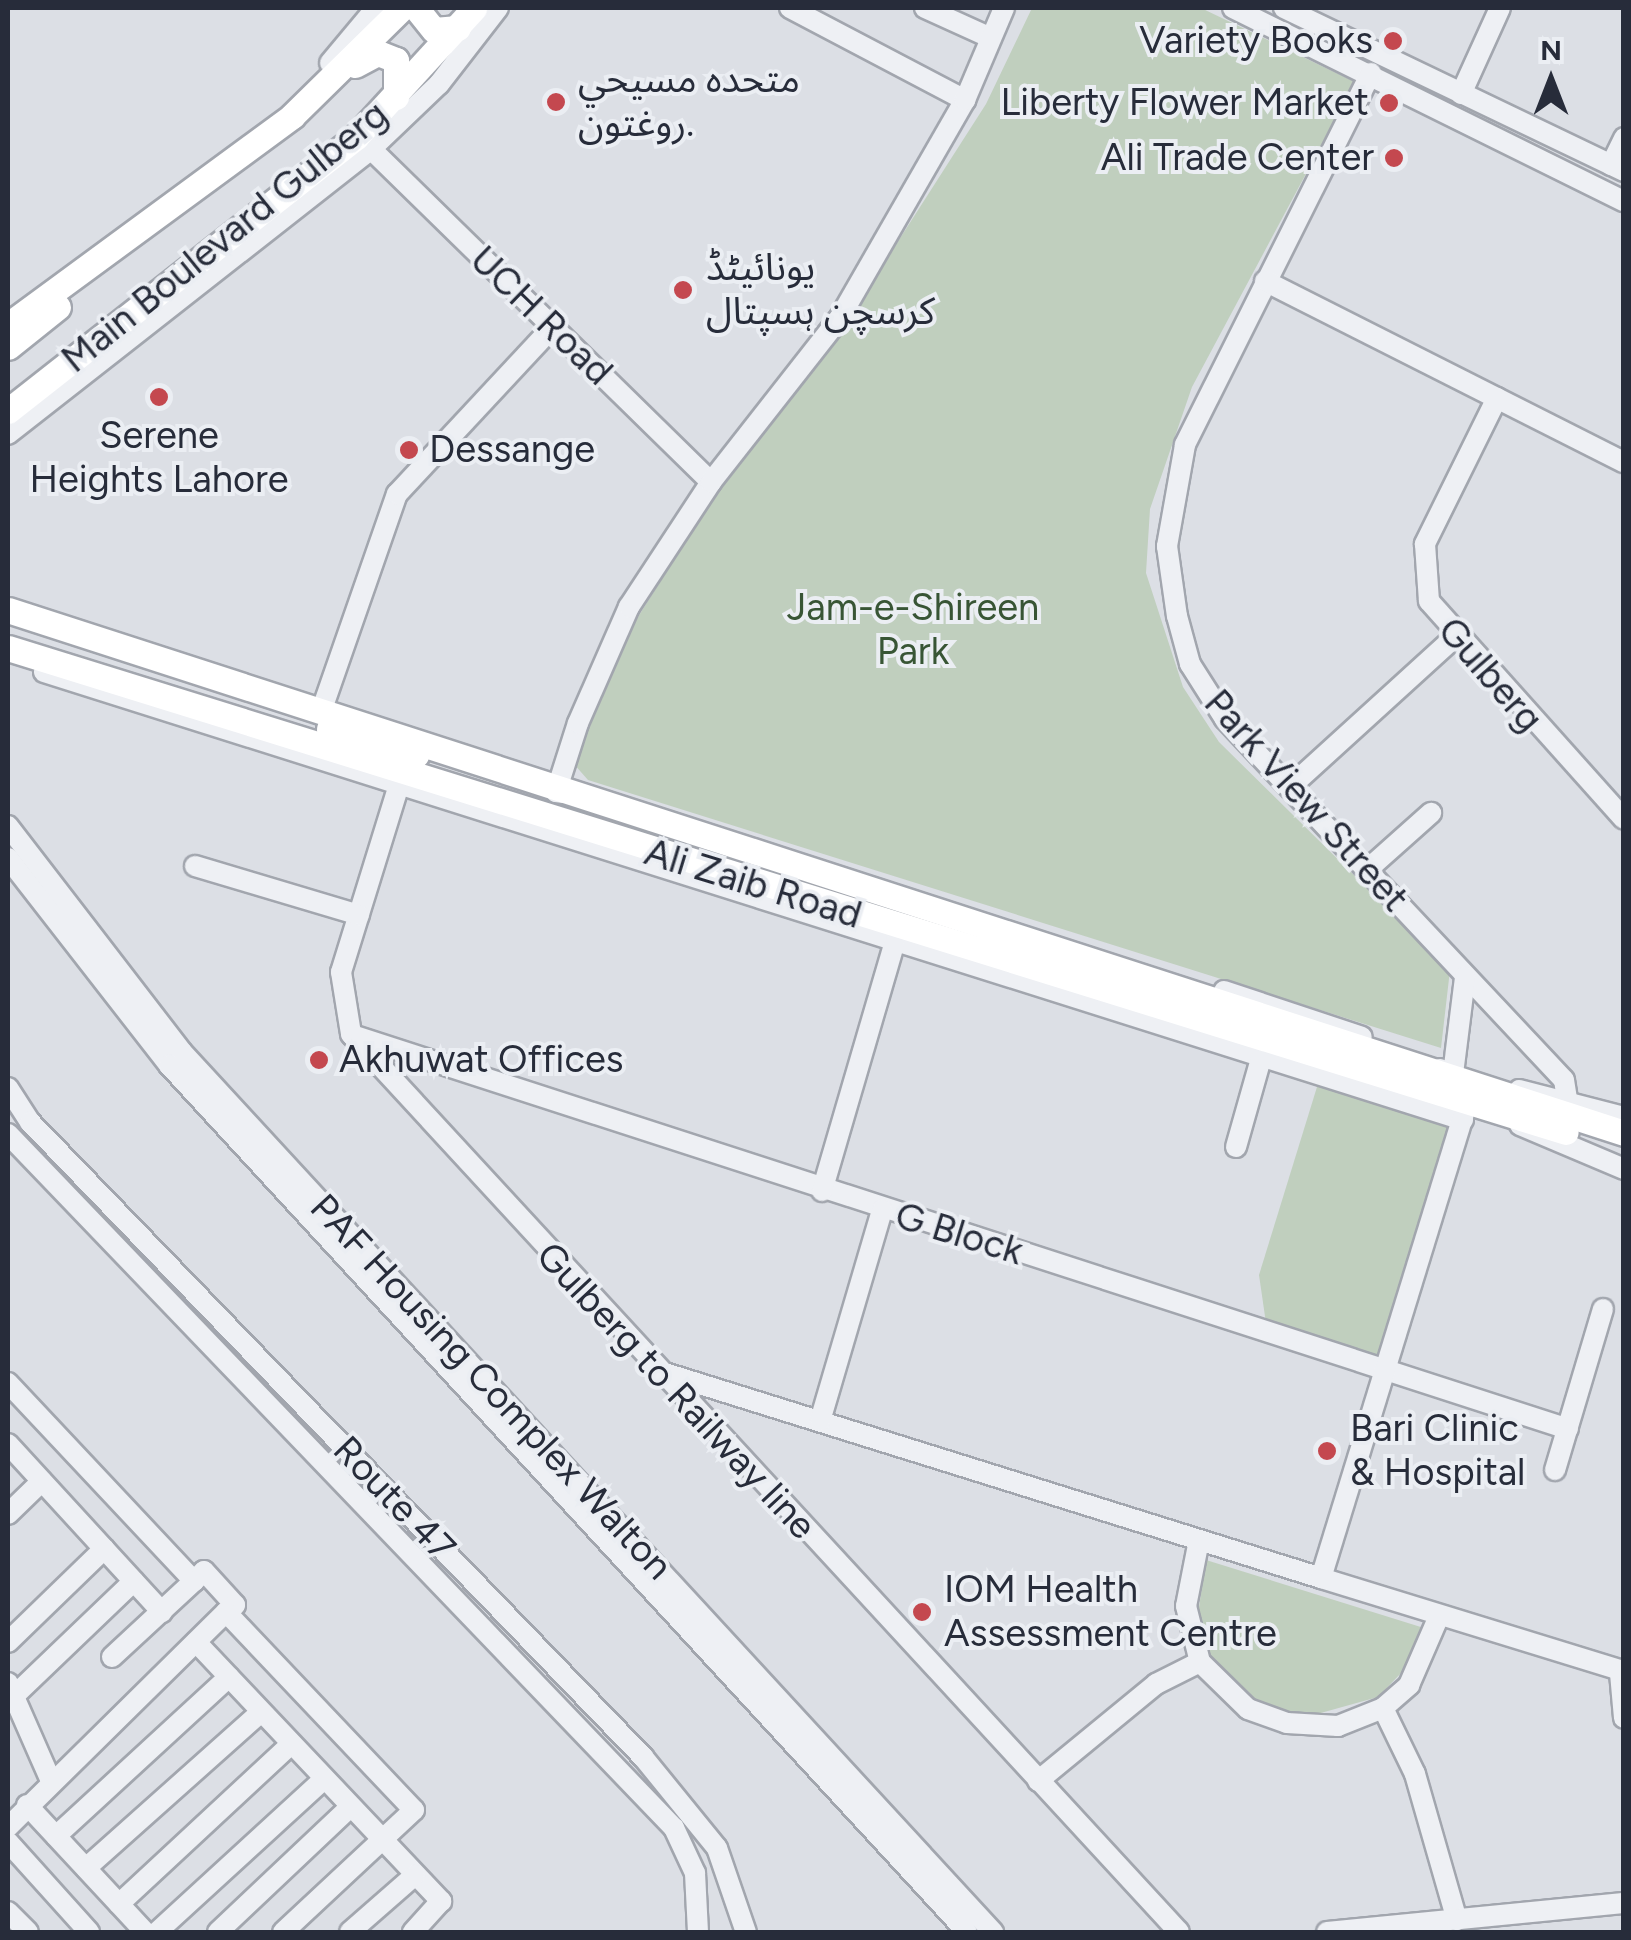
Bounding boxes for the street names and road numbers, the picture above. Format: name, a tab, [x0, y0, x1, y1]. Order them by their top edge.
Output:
street label: Main Boulevard Gulberg	[53, 92, 397, 382]
street label: UCH Road	[461, 237, 621, 395]
street label: Gulberg	[1428, 608, 1552, 742]
street label: Park View Street	[1194, 681, 1418, 921]
street label: Ali Zaib Road	[639, 829, 867, 939]
street label: PAF Housing Complex Walton	[301, 1185, 681, 1589]
street label: G Block	[890, 1193, 1028, 1275]
street label: Gulberg to Railway line	[527, 1233, 825, 1549]
street label: Route 47	[324, 1427, 464, 1571]

